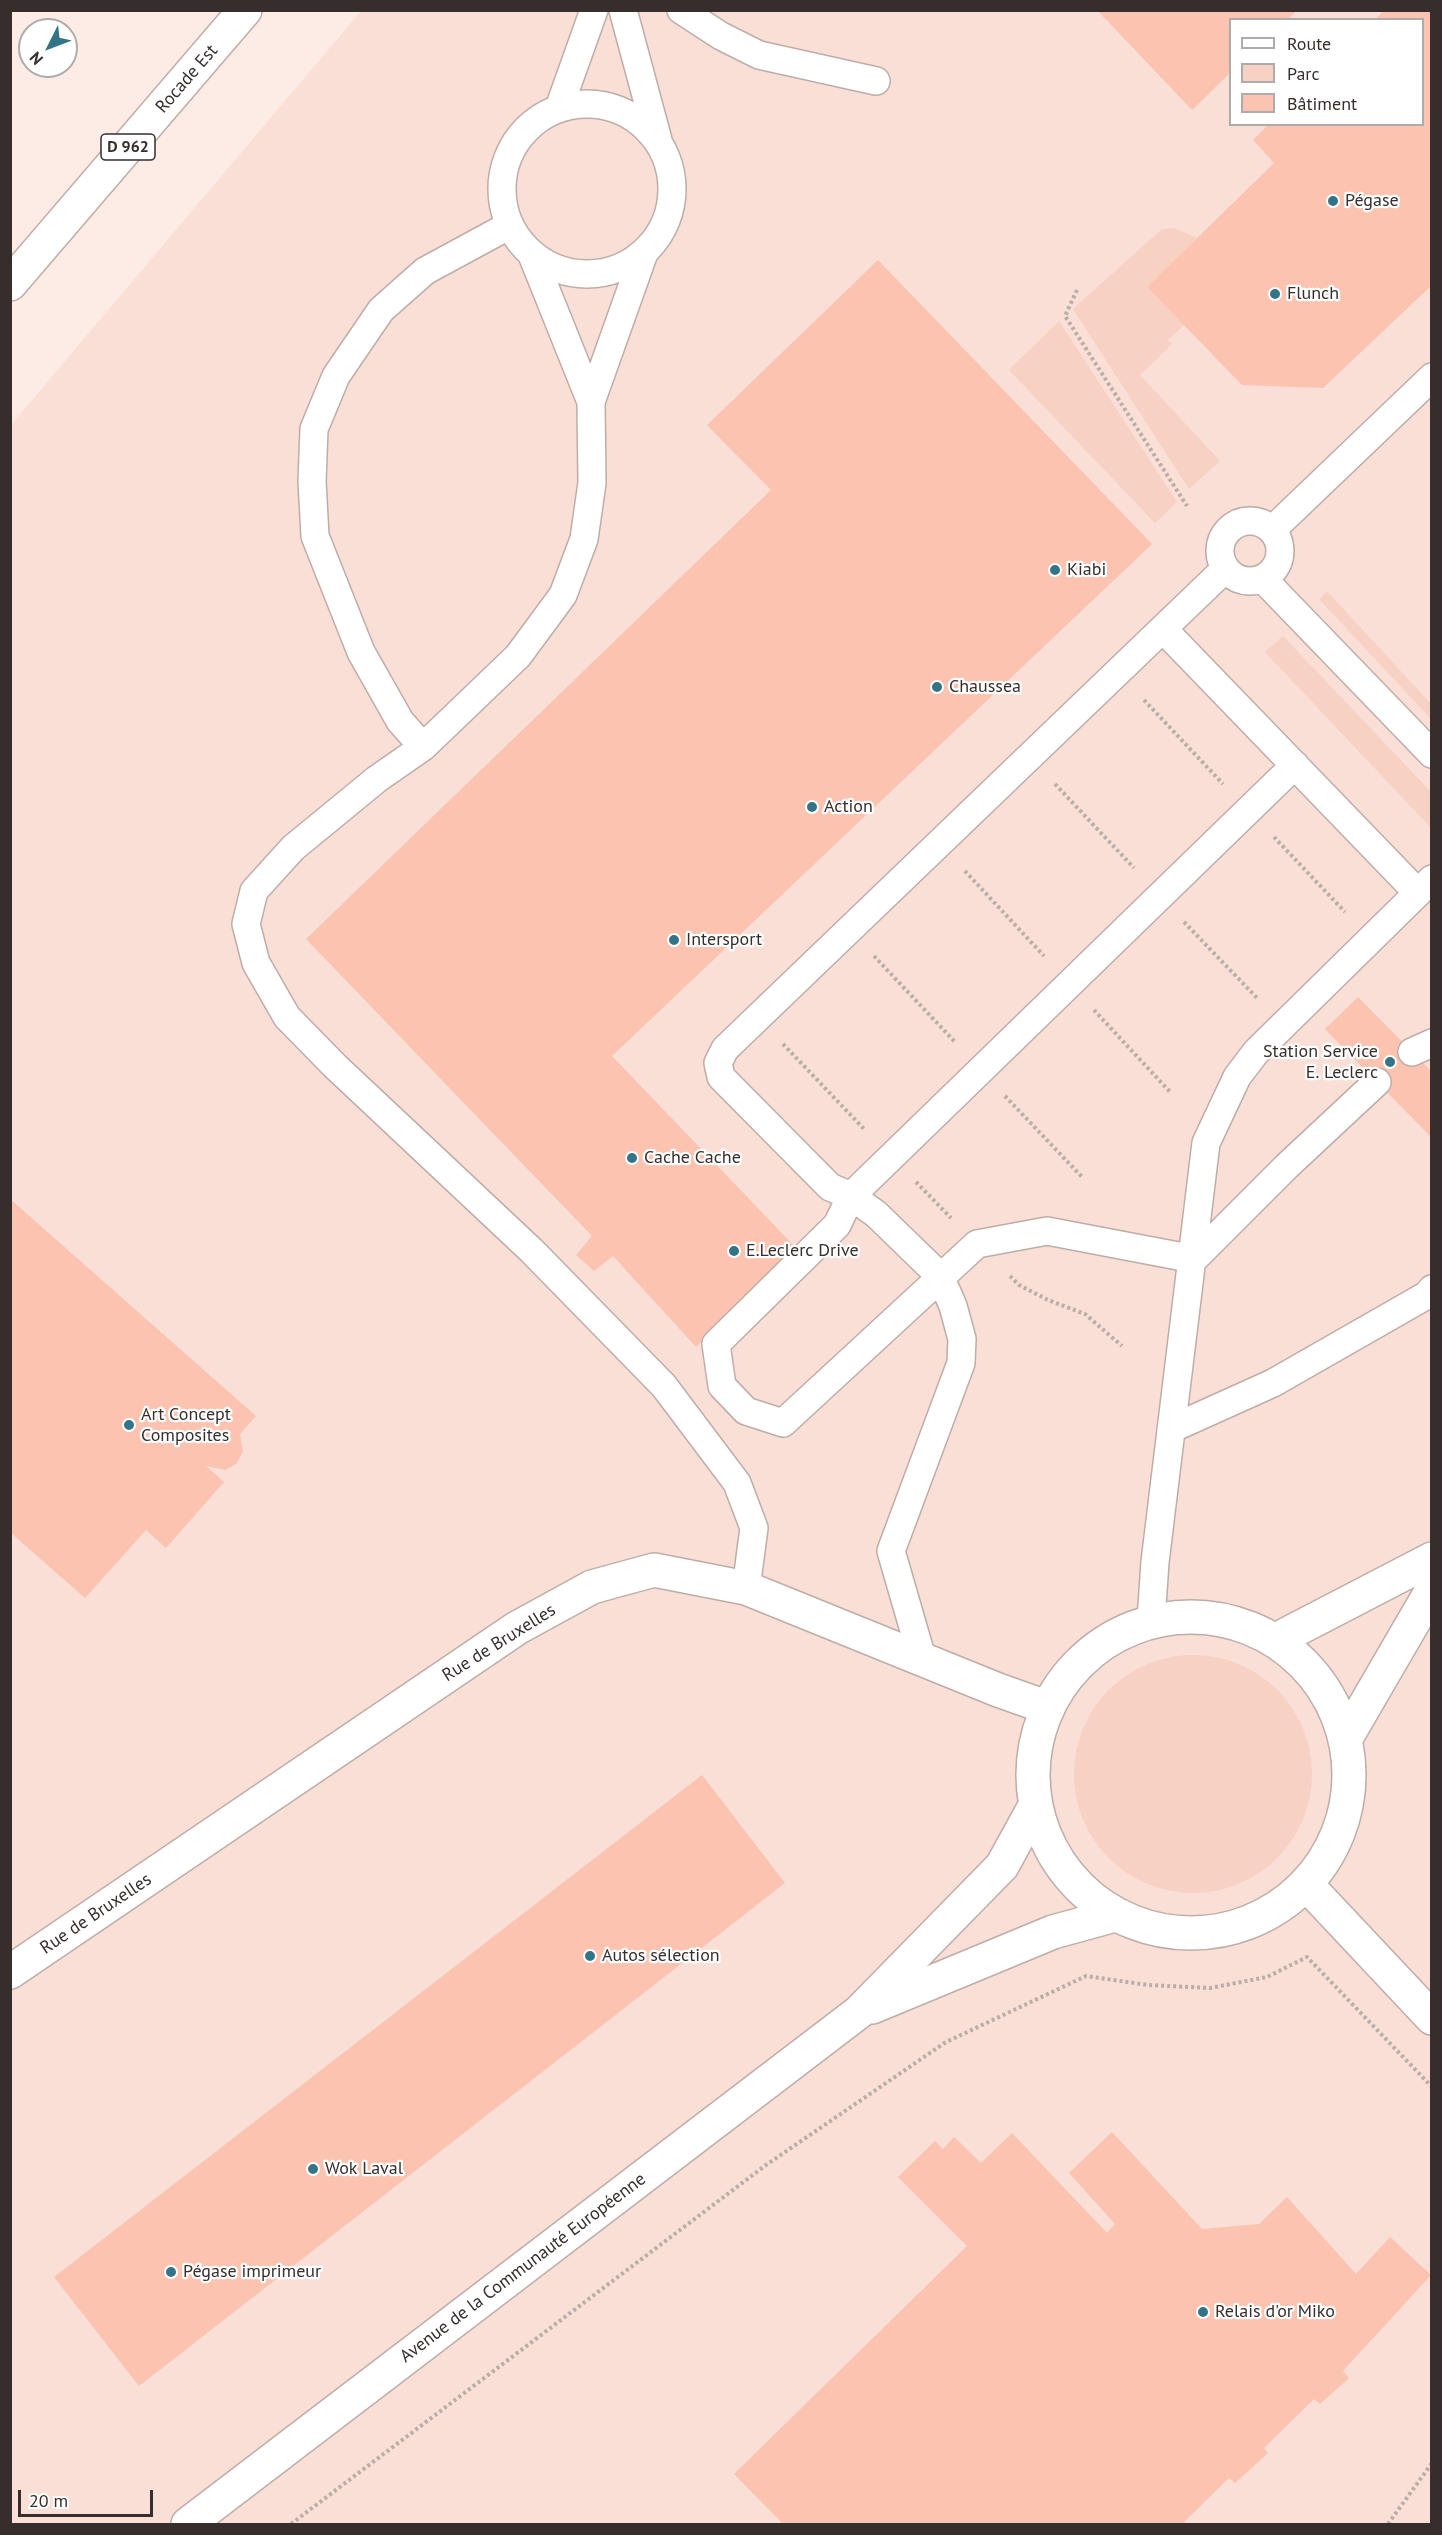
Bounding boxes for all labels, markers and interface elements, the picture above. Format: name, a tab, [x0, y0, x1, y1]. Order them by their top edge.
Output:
north arrow	[18, 18, 78, 78]
legend	[1229, 18, 1424, 126]
text: Route	[1287, 32, 1331, 55]
street label: Rocade Est	[151, 40, 223, 118]
text: N	[25, 48, 47, 69]
text: Parc	[1287, 62, 1320, 85]
text: Bâtiment	[1287, 92, 1357, 115]
road number: D 962	[101, 134, 155, 160]
place label: Pégase	[1345, 190, 1399, 212]
marker: Pégase	[1326, 194, 1340, 208]
place label: Flunch	[1287, 283, 1339, 305]
marker: Flunch	[1268, 287, 1282, 301]
place label: Kiabi	[1067, 559, 1106, 581]
marker: Kiabi	[1048, 563, 1062, 577]
place label: Chaussea	[949, 676, 1021, 698]
marker: Chaussea	[930, 680, 944, 694]
place label: Action	[824, 796, 873, 818]
marker: Action	[805, 800, 819, 814]
place label: Intersport	[686, 929, 762, 951]
marker: Intersport	[667, 933, 681, 947]
place label: Station Service E. Leclerc	[1263, 1041, 1378, 1084]
marker: Station Service E. Leclerc	[1383, 1055, 1397, 1069]
place label: Cache Cache	[644, 1147, 741, 1169]
marker: Cache Cache	[625, 1151, 639, 1165]
place label: E.Leclerc Drive	[746, 1240, 859, 1262]
marker: E.Leclerc Drive	[727, 1244, 741, 1258]
place label: Art Concept Composites	[141, 1404, 231, 1446]
marker: Art Concept Composites	[122, 1418, 136, 1432]
street label: Rue de Bruxelles	[438, 1600, 560, 1686]
street label: Rue de Bruxelles	[36, 1869, 156, 1959]
place label: Autos sélection	[602, 1945, 720, 1967]
marker: Autos sélection	[583, 1949, 597, 1963]
place label: Wok Laval	[325, 2158, 403, 2180]
marker: Wok Laval	[306, 2162, 320, 2176]
street label: Avenue de la Communauté Européenne	[396, 2169, 650, 2367]
place label: Pégase imprimeur	[183, 2261, 321, 2283]
marker: Pégase imprimeur	[164, 2265, 178, 2279]
place label: Relais d'or Miko	[1215, 2301, 1335, 2323]
marker: Relais d'or Miko	[1196, 2305, 1210, 2319]
scale bar	[21, 2478, 156, 2516]
text: 20 m	[29, 2489, 68, 2512]

